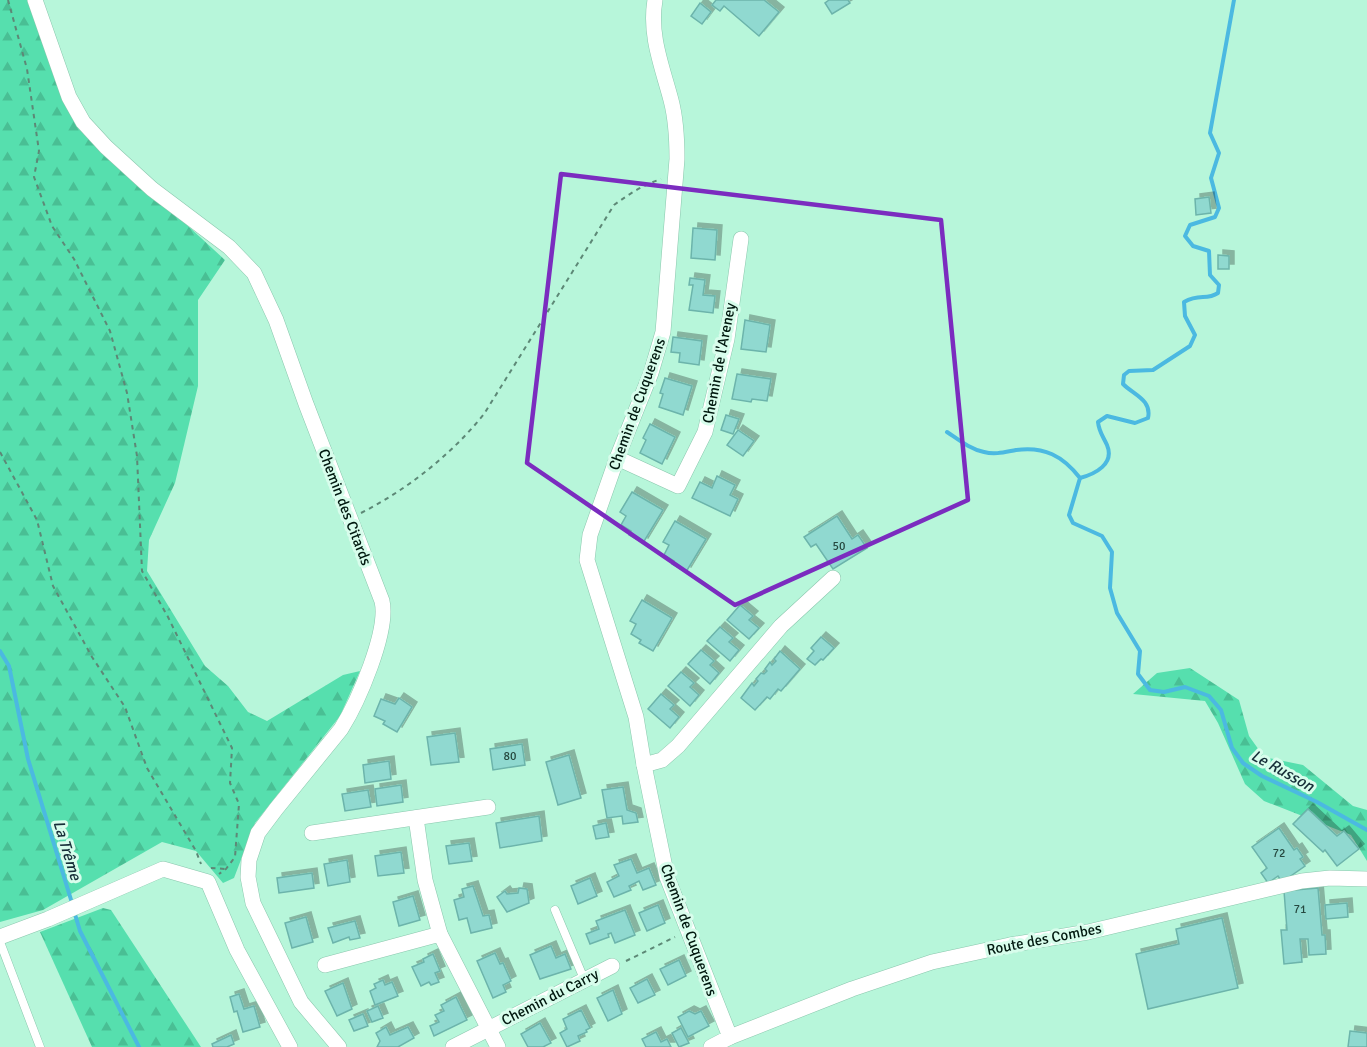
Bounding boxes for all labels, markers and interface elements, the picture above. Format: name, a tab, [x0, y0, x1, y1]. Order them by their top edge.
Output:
street label: Chemin de l'Areney	[698, 301, 740, 425]
street label: Chemin de Cuquerens	[605, 335, 669, 473]
street label: Chemin des Citards	[314, 446, 376, 568]
house number: 50	[833, 539, 845, 554]
water label: Le Russon	[1248, 746, 1318, 797]
house number: 80	[504, 749, 516, 764]
water label: La Trême	[49, 818, 86, 883]
house number: 72	[1273, 846, 1285, 861]
street label: Chemin de Cuquerens	[657, 861, 721, 999]
house number: 71	[1294, 902, 1306, 917]
street label: Route des Combes	[985, 919, 1103, 959]
street label: Chemin du Carry	[498, 965, 602, 1029]

